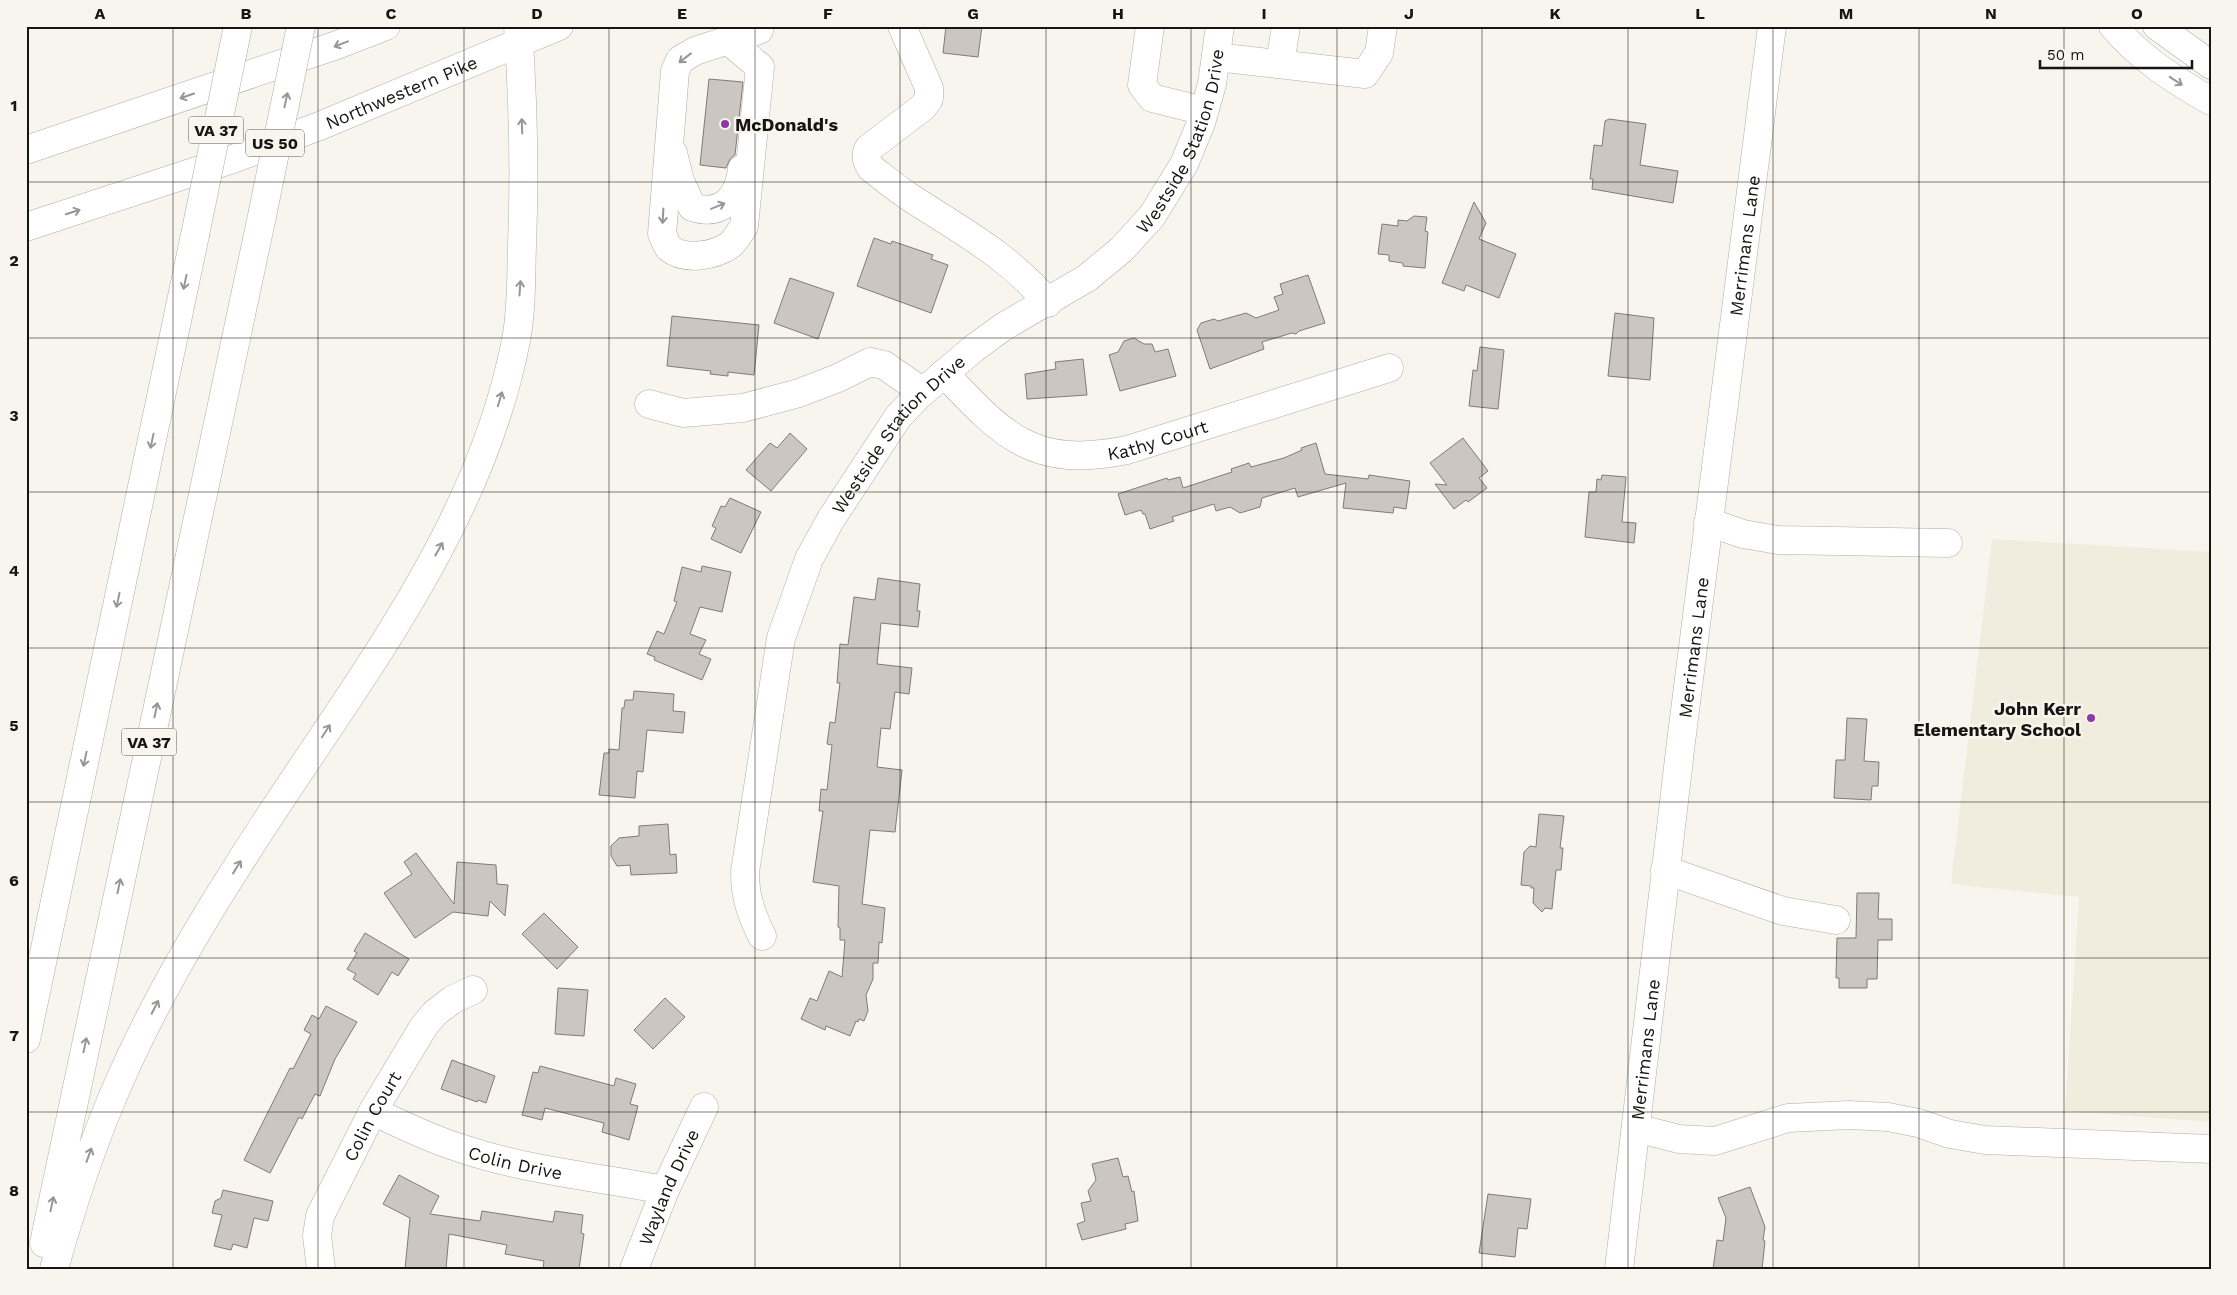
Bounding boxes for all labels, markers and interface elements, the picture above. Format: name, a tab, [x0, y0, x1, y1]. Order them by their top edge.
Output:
text: A	[95, 4, 106, 23]
text: B	[241, 4, 252, 23]
text: C	[386, 4, 397, 23]
text: D	[531, 4, 543, 23]
text: E	[677, 4, 687, 23]
text: F	[823, 4, 833, 23]
text: G	[967, 4, 979, 23]
text: H	[1112, 4, 1124, 23]
text: I	[1261, 4, 1267, 23]
text: J	[1404, 4, 1414, 23]
text: K	[1549, 4, 1561, 23]
text: L	[1695, 4, 1705, 23]
text: M	[1839, 4, 1853, 23]
text: N	[1985, 4, 1997, 23]
text: O	[2131, 4, 2143, 23]
scale bar	[2040, 38, 2192, 70]
one-way arrow	[334, 40, 349, 49]
text: 50 m	[2047, 46, 2084, 64]
street label: Westside Station Drive	[1131, 48, 1227, 237]
street label: Northwestern Pike	[322, 51, 480, 133]
one-way arrow	[678, 53, 691, 64]
one-way arrow	[2169, 75, 2183, 86]
one-way arrow	[180, 92, 195, 101]
one-way arrow	[282, 93, 291, 109]
text: 1	[11, 96, 17, 115]
place label: McDonald's	[735, 114, 838, 135]
road number: VA 37	[188, 116, 244, 144]
one-way arrow	[517, 118, 526, 134]
marker: McDonald's	[719, 118, 731, 130]
road number: US 50	[246, 130, 304, 156]
street label: Merrimans Lane	[1725, 174, 1763, 317]
one-way arrow	[710, 200, 725, 210]
one-way arrow	[64, 207, 80, 216]
one-way arrow	[658, 208, 667, 224]
text: 2	[9, 251, 19, 270]
one-way arrow	[180, 274, 189, 290]
one-way arrow	[516, 281, 525, 297]
street label: Westside Station Drive	[827, 350, 969, 518]
one-way arrow	[496, 392, 506, 408]
text: 3	[9, 406, 19, 425]
street label: Kathy Court	[1106, 415, 1210, 464]
one-way arrow	[146, 433, 156, 449]
one-way arrow	[434, 542, 444, 557]
text: 4	[9, 561, 19, 580]
street label: Merrimans Lane	[1674, 576, 1712, 719]
one-way arrow	[113, 592, 122, 608]
place label: John Kerr Elementary School	[1913, 698, 2081, 740]
one-way arrow	[152, 702, 161, 718]
marker: John Kerr Elementary School	[2085, 712, 2097, 724]
text: 5	[9, 716, 19, 735]
one-way arrow	[321, 724, 331, 738]
road number: VA 37	[122, 729, 176, 756]
one-way arrow	[80, 751, 89, 767]
one-way arrow	[232, 860, 242, 874]
text: 6	[9, 871, 19, 890]
one-way arrow	[115, 878, 124, 894]
street label: Merrimans Lane	[1626, 978, 1664, 1121]
one-way arrow	[151, 1000, 160, 1015]
text: 7	[9, 1026, 19, 1045]
one-way arrow	[81, 1037, 91, 1053]
street label: Colin Court	[339, 1067, 405, 1165]
street label: Wayland Drive	[634, 1125, 703, 1248]
street label: Colin Drive	[466, 1141, 564, 1183]
one-way arrow	[85, 1148, 94, 1164]
text: 8	[9, 1181, 19, 1200]
one-way arrow	[48, 1196, 58, 1212]

